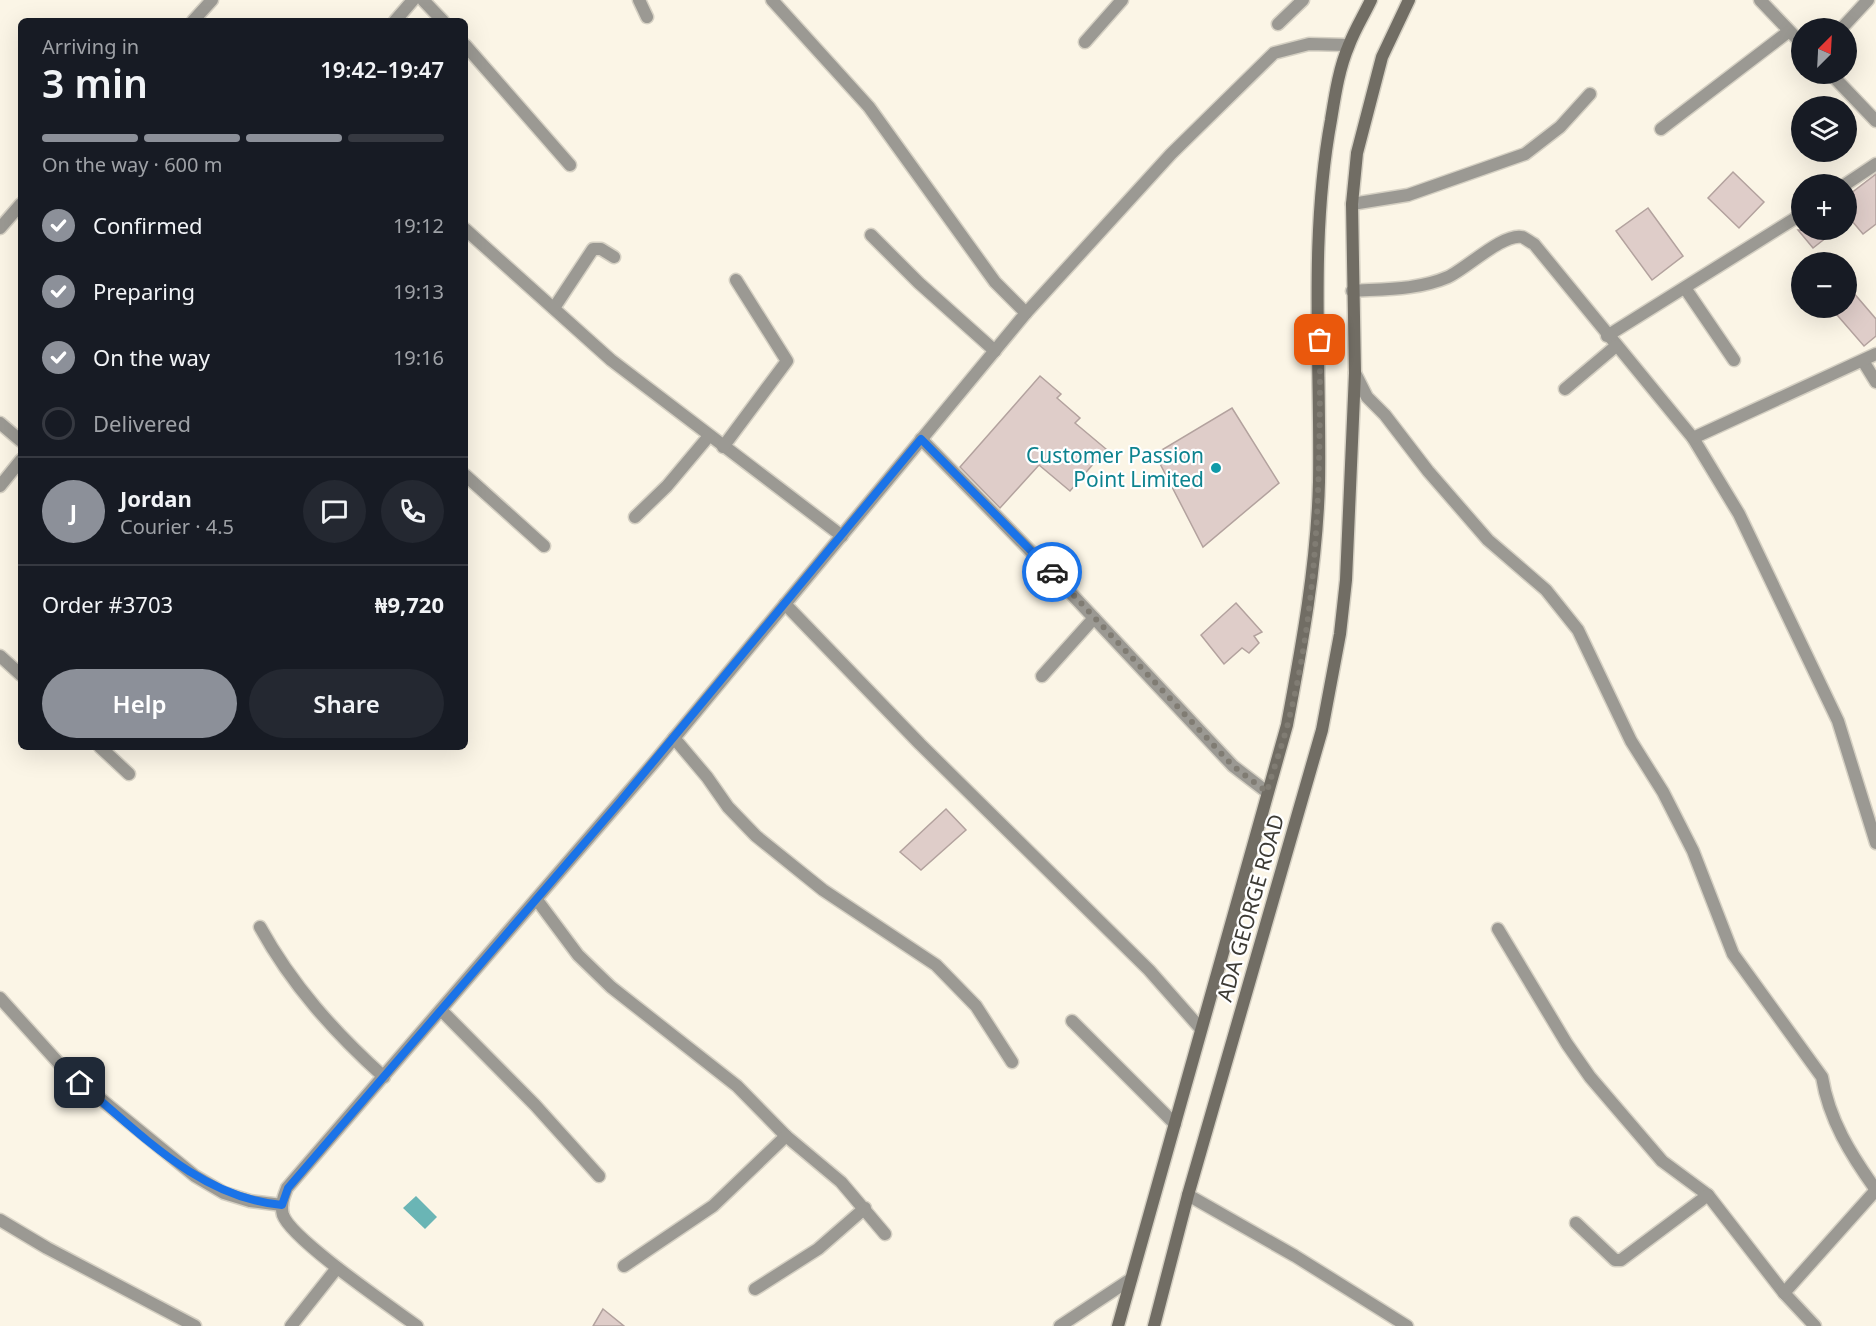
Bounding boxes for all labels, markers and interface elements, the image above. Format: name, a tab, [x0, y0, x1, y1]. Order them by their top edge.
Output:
north arrow	[1791, 18, 1857, 84]
map controls	[1791, 18, 1857, 318]
text: Arriving in	[42, 33, 139, 60]
text: 19:42–19:47	[320, 54, 444, 84]
text: 3 min	[42, 56, 148, 109]
button: layers	[1791, 96, 1857, 162]
text: On the way · 600 m	[42, 151, 222, 178]
button: +	[1791, 174, 1857, 240]
icon: check	[42, 209, 75, 242]
text: Confirmed	[93, 210, 203, 240]
text: 19:12	[393, 212, 444, 239]
button: −	[1791, 252, 1857, 318]
icon: check	[42, 275, 75, 308]
text: Preparing	[93, 276, 195, 306]
text: 19:13	[393, 278, 444, 305]
pin	[1294, 314, 1345, 365]
icon: bag	[1303, 323, 1336, 356]
icon: check	[42, 341, 75, 374]
text: On the way	[93, 342, 210, 372]
text: 19:16	[393, 344, 444, 371]
text: Delivered	[93, 408, 191, 438]
place label: Customer Passion Point Limited	[1026, 441, 1204, 493]
marker: Customer Passion Point Limited	[1209, 461, 1223, 475]
button: chat	[303, 480, 366, 543]
button: phone	[381, 480, 444, 543]
text: Jordan	[120, 483, 192, 513]
text: J	[70, 496, 77, 526]
text: Courier · 4.5	[120, 513, 234, 540]
courier	[1022, 542, 1082, 602]
icon: car	[1036, 556, 1069, 589]
text: Order #3703	[42, 589, 173, 619]
text: ₦9,720	[375, 589, 444, 619]
button: Help	[42, 669, 237, 738]
button: Share	[249, 669, 444, 738]
street label: ADA GEORGE ROAD	[1210, 811, 1290, 1005]
pin	[54, 1057, 105, 1108]
icon: home	[63, 1066, 96, 1099]

